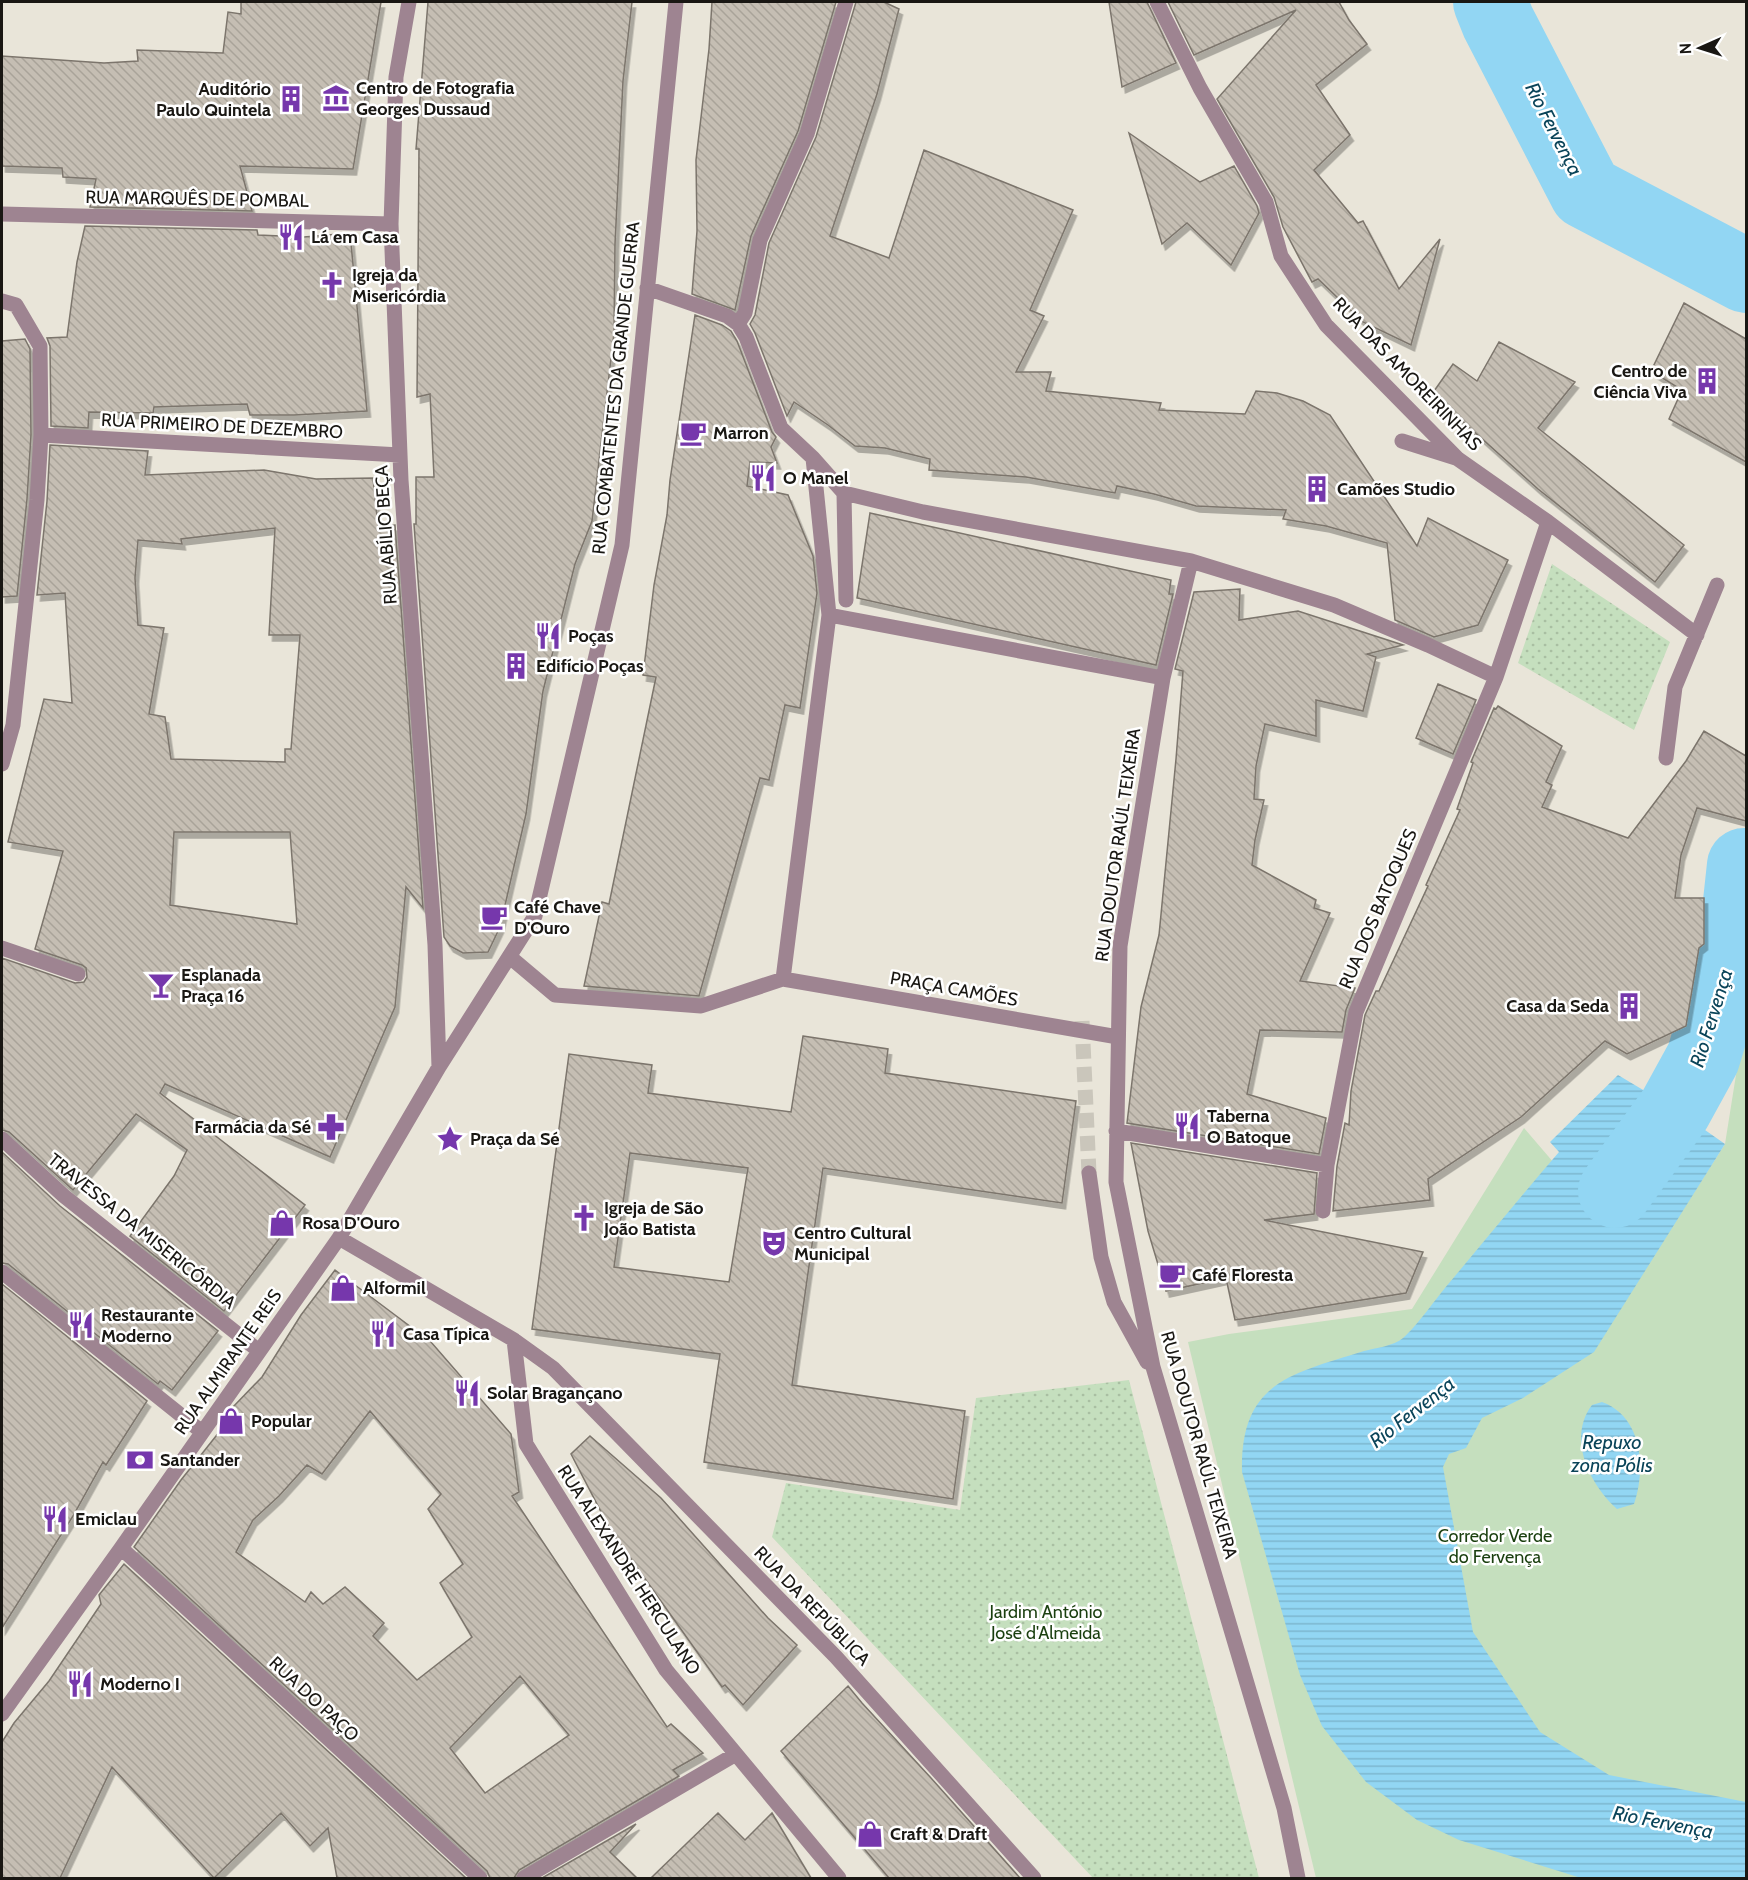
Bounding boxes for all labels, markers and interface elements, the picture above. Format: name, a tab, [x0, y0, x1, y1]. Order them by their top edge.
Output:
north arrow	[1670, 18, 1730, 78]
text: N	[1676, 43, 1695, 55]
place label: Centro de Fotografia Georges Dussaud	[356, 77, 515, 120]
place label: Auditório Paulo Quintela	[156, 78, 271, 121]
water label: Rio Fervença	[1520, 78, 1588, 180]
museum icon: Centro de Fotografia Georges Dussaud	[321, 83, 351, 113]
building icon: Auditório Paulo Quintela	[276, 84, 306, 114]
street label: RUA MARQUÊS DE POMBAL	[85, 186, 309, 212]
street label: RUA COMBATENTES DA GRANDE GUERRA	[588, 220, 644, 556]
restaurant icon: Lá em Casa	[276, 222, 306, 252]
place label: Lá em Casa	[311, 226, 399, 248]
place label: Igreja da Misericórdia	[352, 264, 446, 307]
church icon: Igreja da Misericórdia	[317, 270, 347, 300]
street label: RUA DAS AMOREIRINHAS	[1328, 293, 1486, 455]
place label: Centro de Ciência Viva	[1593, 360, 1687, 403]
building icon: Centro de Ciência Viva	[1692, 366, 1722, 396]
street label: RUA PRIMEIRO DE DEZEMBRO	[100, 409, 344, 443]
cafe icon: Marron	[678, 418, 708, 448]
place label: Marron	[713, 422, 769, 444]
restaurant icon: O Manel	[748, 463, 778, 493]
street label: RUA ABÍLIO BEÇA	[370, 465, 402, 605]
place label: O Manel	[783, 467, 849, 489]
building icon: Camões Studio	[1302, 474, 1332, 504]
place label: Camões Studio	[1337, 478, 1455, 500]
restaurant icon: Poças	[533, 621, 563, 651]
place label: Poças	[568, 625, 614, 647]
building icon: Edifício Poças	[501, 651, 531, 681]
place label: Edifício Poças	[536, 655, 644, 677]
street label: RUA DOUTOR RAÚL TEIXEIRA	[1091, 727, 1145, 963]
street label: RUA DOS BATOQUES	[1334, 826, 1422, 992]
place label: Café Chave D'Ouro	[514, 896, 601, 939]
cafe icon: Café Chave D'Ouro	[479, 902, 509, 932]
place label: Esplanada Praça 16	[181, 964, 261, 1007]
water label: Rio Fervença	[1685, 966, 1737, 1070]
street label: PRAÇA CAMÕES	[888, 967, 1020, 1011]
bar icon: Esplanada Praça 16	[146, 970, 176, 1000]
building icon: Casa da Seda	[1614, 991, 1644, 1021]
place label: Casa da Seda	[1506, 995, 1609, 1017]
place label: Taberna O Batoque	[1207, 1105, 1291, 1148]
restaurant icon: Taberna O Batoque	[1172, 1111, 1202, 1141]
pharmacy icon: Farmácia da Sé	[316, 1112, 346, 1142]
place label: Farmácia da Sé	[194, 1116, 311, 1138]
place icon: Praça da Sé	[435, 1124, 465, 1154]
place label: Praça da Sé	[470, 1128, 560, 1150]
street label: TRAVESSA DA MISERICÓRDIA	[44, 1148, 240, 1314]
place label: Igreja de São João Batista	[603, 1197, 703, 1240]
church icon: Igreja de São João Batista	[569, 1203, 599, 1233]
shop icon: Rosa D'Ouro	[267, 1208, 297, 1238]
place label: Rosa D'Ouro	[302, 1212, 400, 1234]
place label: Centro Cultural Municipal	[794, 1222, 911, 1265]
theatre icon: Centro Cultural Municipal	[759, 1228, 789, 1258]
cafe icon: Café Floresta	[1157, 1260, 1187, 1290]
place label: Café Floresta	[1192, 1264, 1293, 1286]
shop icon: Alformil	[328, 1273, 358, 1303]
place label: Alformil	[363, 1277, 426, 1299]
street label: RUA ALMIRANTE REIS	[170, 1285, 286, 1439]
place label: Restaurante Moderno	[101, 1304, 194, 1347]
restaurant icon: Restaurante Moderno	[66, 1310, 96, 1340]
restaurant icon: Casa Típica	[368, 1319, 398, 1349]
place label: Casa Típica	[403, 1323, 490, 1345]
street label: RUA DOUTOR RAÚL TEIXEIRA	[1156, 1329, 1242, 1561]
water label: Rio Fervença	[1365, 1371, 1459, 1453]
restaurant icon: Solar Bragançano	[452, 1378, 482, 1408]
place label: Solar Bragançano	[487, 1382, 623, 1404]
shop icon: Popular	[216, 1406, 246, 1436]
place label: Popular	[251, 1410, 312, 1432]
water label: Repuxo zona Pólis	[1570, 1430, 1653, 1477]
bank icon: Santander	[125, 1445, 155, 1475]
place label: Santander	[160, 1449, 240, 1471]
street label: RUA ALEXANDRE HERCULANO	[553, 1461, 705, 1679]
restaurant icon: Emiclau	[40, 1504, 70, 1534]
place label: Emiclau	[75, 1508, 137, 1530]
park label: Corredor Verde do Fervença	[1438, 1525, 1552, 1568]
street label: RUA DA REPÚBLICA	[749, 1542, 875, 1670]
park label: Jardim António José d'Almeida	[989, 1601, 1103, 1644]
street label: RUA DO PAÇO	[264, 1652, 364, 1746]
restaurant icon: Moderno I	[65, 1669, 95, 1699]
place label: Moderno I	[100, 1673, 180, 1695]
water label: Rio Fervença	[1611, 1801, 1715, 1843]
shop icon: Craft & Draft	[855, 1819, 885, 1849]
place label: Craft & Draft	[890, 1823, 987, 1845]

